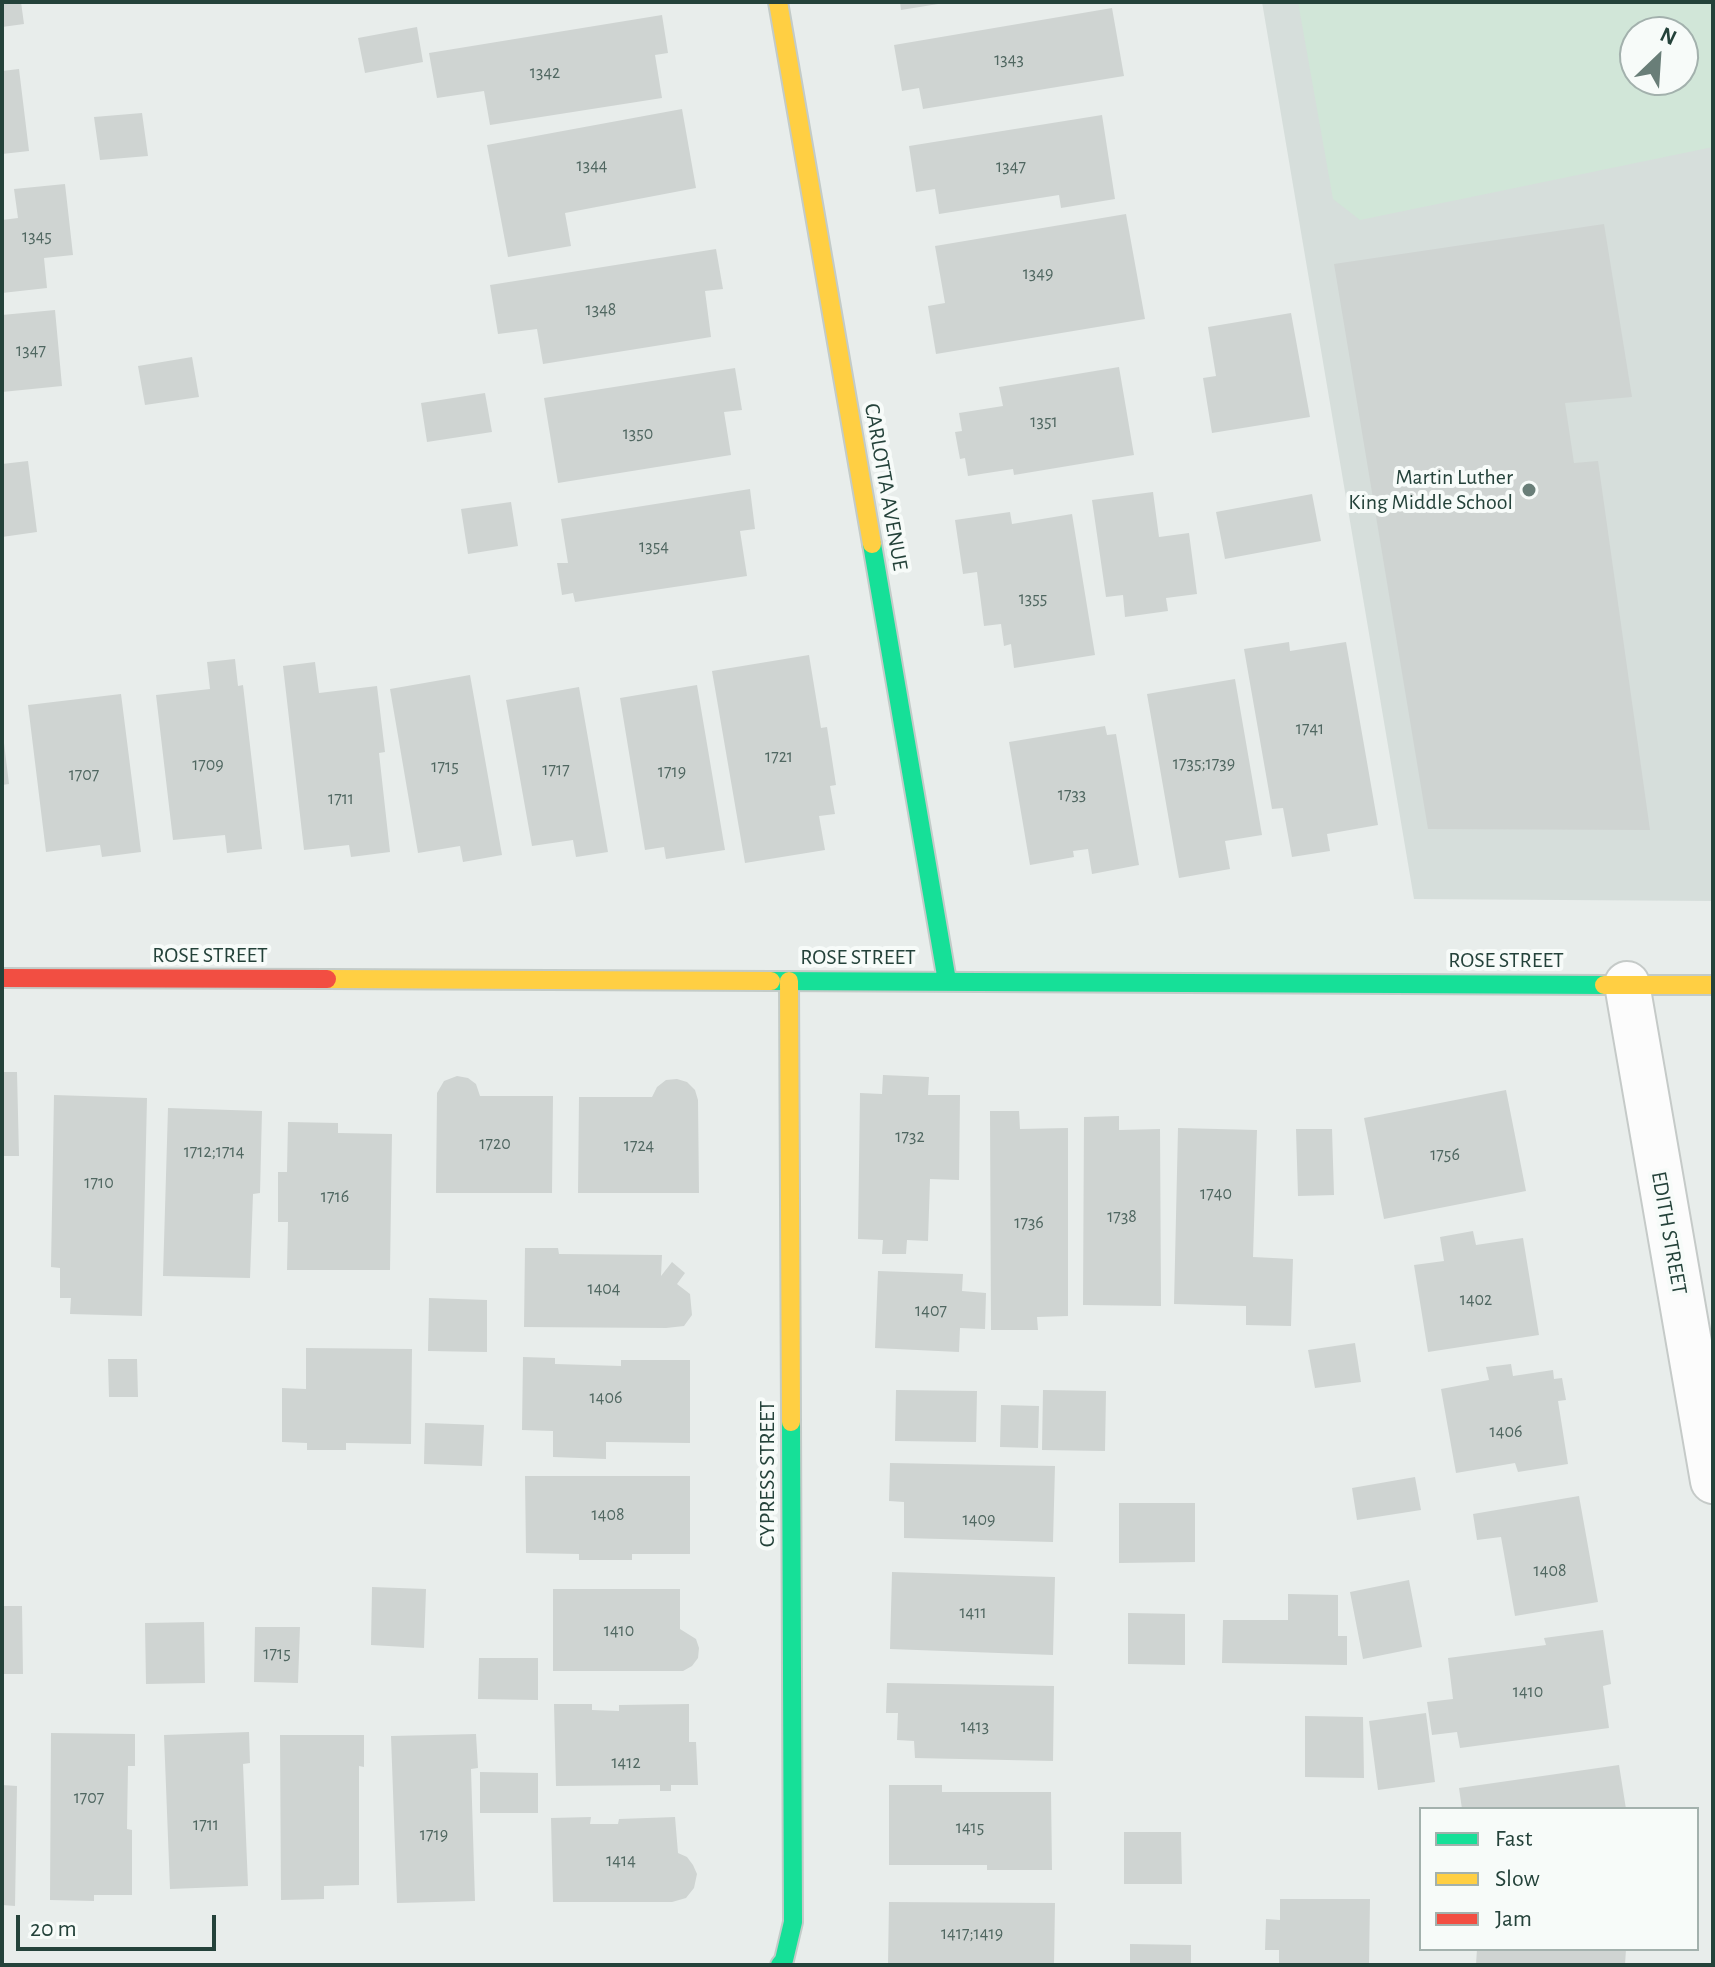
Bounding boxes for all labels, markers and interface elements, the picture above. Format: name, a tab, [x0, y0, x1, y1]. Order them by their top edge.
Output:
north arrow	[1619, 16, 1699, 96]
text: N	[1657, 23, 1680, 49]
house number: 1343	[994, 49, 1024, 71]
house number: 1342	[530, 62, 560, 84]
house number: 1344	[577, 155, 607, 177]
house number: 1347	[996, 156, 1026, 178]
house number: 1345	[22, 226, 52, 248]
house number: 1349	[1023, 263, 1053, 285]
house number: 1348	[586, 299, 616, 321]
house number: 1347	[16, 340, 46, 362]
street label: CARLOTTA AVENUE	[858, 401, 914, 573]
house number: 1351	[1030, 411, 1058, 433]
house number: 1350	[623, 423, 653, 445]
place label: Martin Luther King Middle School	[1348, 464, 1513, 516]
marker: Martin Luther King Middle School	[1520, 481, 1538, 499]
house number: 1354	[639, 536, 669, 558]
house number: 1355	[1019, 588, 1047, 610]
house number: 1741	[1296, 718, 1324, 740]
house number: 1721	[765, 746, 793, 768]
house number: 1735;1739	[1173, 753, 1235, 775]
house number: 1709	[192, 754, 224, 776]
house number: 1715	[431, 756, 459, 778]
house number: 1717	[542, 759, 570, 781]
house number: 1719	[658, 761, 686, 783]
house number: 1707	[69, 764, 99, 786]
house number: 1733	[1058, 784, 1086, 806]
house number: 1711	[328, 788, 354, 810]
street label: ROSE STREET	[152, 942, 268, 968]
street label: ROSE STREET	[800, 944, 916, 970]
street label: ROSE STREET	[1448, 947, 1564, 973]
house number: 1732	[895, 1126, 925, 1148]
house number: 1720	[479, 1133, 511, 1155]
house number: 1724	[624, 1135, 654, 1157]
house number: 1712;1714	[184, 1141, 244, 1163]
house number: 1756	[1430, 1144, 1460, 1166]
street label: EDITH STREET	[1645, 1169, 1693, 1297]
house number: 1710	[84, 1172, 114, 1194]
house number: 1740	[1200, 1183, 1232, 1205]
house number: 1716	[321, 1186, 349, 1208]
house number: 1738	[1107, 1206, 1137, 1228]
house number: 1736	[1014, 1212, 1044, 1234]
house number: 1404	[587, 1278, 621, 1300]
house number: 1402	[1460, 1289, 1492, 1311]
house number: 1407	[915, 1300, 947, 1322]
house number: 1406	[590, 1387, 622, 1409]
street label: CYPRESS STREET	[754, 1401, 780, 1547]
house number: 1406	[1490, 1421, 1522, 1443]
house number: 1408	[592, 1504, 624, 1526]
house number: 1409	[963, 1509, 995, 1531]
house number: 1408	[1534, 1560, 1566, 1582]
house number: 1411	[959, 1602, 987, 1624]
house number: 1410	[604, 1620, 634, 1642]
house number: 1715	[263, 1643, 291, 1665]
house number: 1410	[1513, 1681, 1543, 1703]
house number: 1413	[961, 1716, 989, 1738]
house number: 1412	[611, 1752, 641, 1774]
house number: 1707	[74, 1787, 104, 1809]
legend	[1419, 1807, 1699, 1951]
house number: 1711	[193, 1814, 219, 1836]
house number: 1415	[956, 1817, 984, 1839]
house number: 1719	[420, 1824, 448, 1846]
text: Fast	[1495, 1827, 1532, 1851]
house number: 1414	[606, 1850, 636, 1872]
text: Slow	[1495, 1867, 1540, 1891]
scale bar	[20, 1899, 220, 1949]
text: Jam	[1495, 1907, 1532, 1931]
text: 20 m	[30, 1917, 77, 1941]
house number: 1417;1419	[941, 1923, 1003, 1945]

